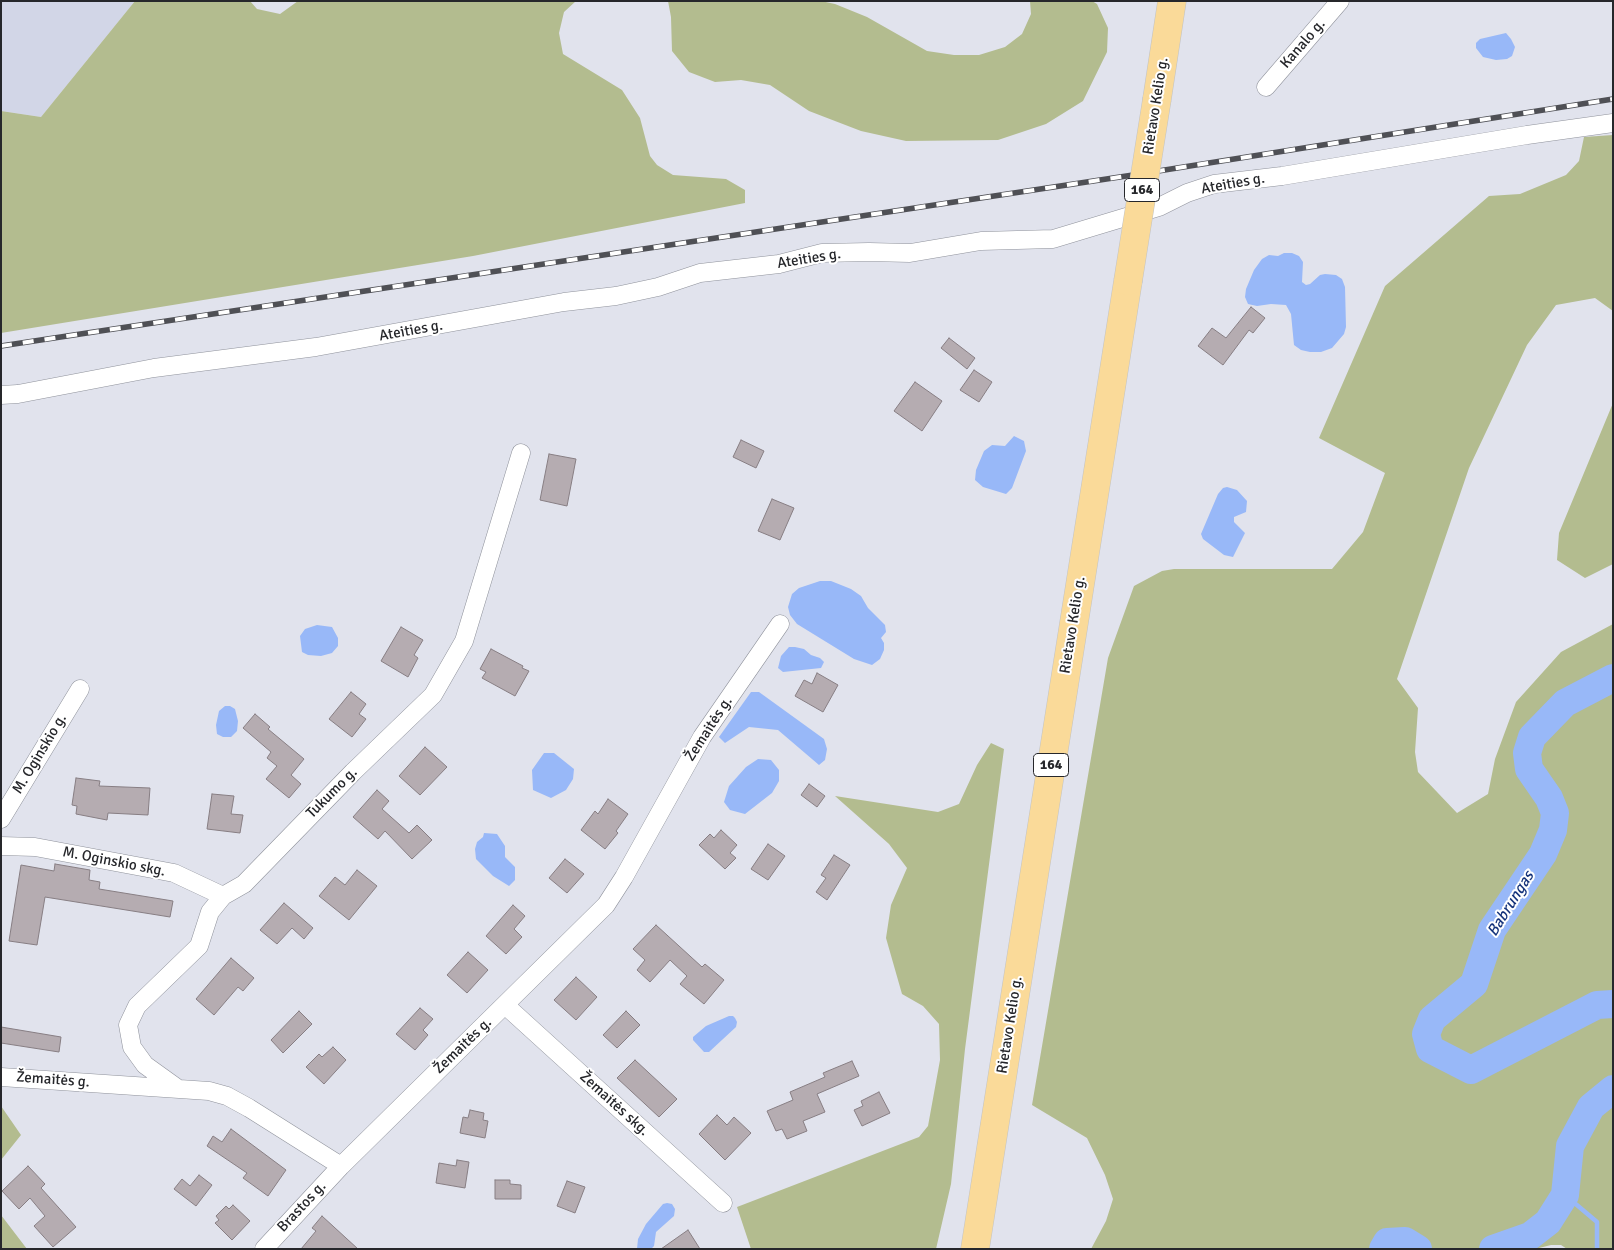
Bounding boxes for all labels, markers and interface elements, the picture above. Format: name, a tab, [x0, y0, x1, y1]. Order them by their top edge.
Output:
street label: Kanalo g.	[1277, 16, 1329, 72]
street label: Rietavo Kelio g.	[1139, 56, 1173, 156]
street label: Ateities g.	[1200, 170, 1266, 198]
road number: 164	[1124, 178, 1160, 202]
street label: Ateities g.	[776, 245, 842, 273]
street label: Ateities g.	[378, 317, 444, 345]
street label: Rietavo Kelio g.	[1056, 575, 1090, 675]
street label: Žemaitės g.	[681, 693, 737, 765]
street label: M. Oginskio g.	[9, 711, 71, 797]
road number: 164	[1034, 754, 1068, 776]
street label: Tukumo g.	[303, 764, 361, 822]
street label: M. Oginskio skg.	[61, 843, 167, 881]
water label: Babrungas	[1483, 868, 1539, 940]
street label: Rietavo Kelio g.	[993, 975, 1027, 1075]
street label: Žemaitės g.	[430, 1014, 496, 1078]
street label: Žemaitės g.	[16, 1068, 90, 1092]
street label: Žemaitės skg.	[576, 1068, 652, 1140]
street label: Brastos g.	[274, 1178, 330, 1236]

